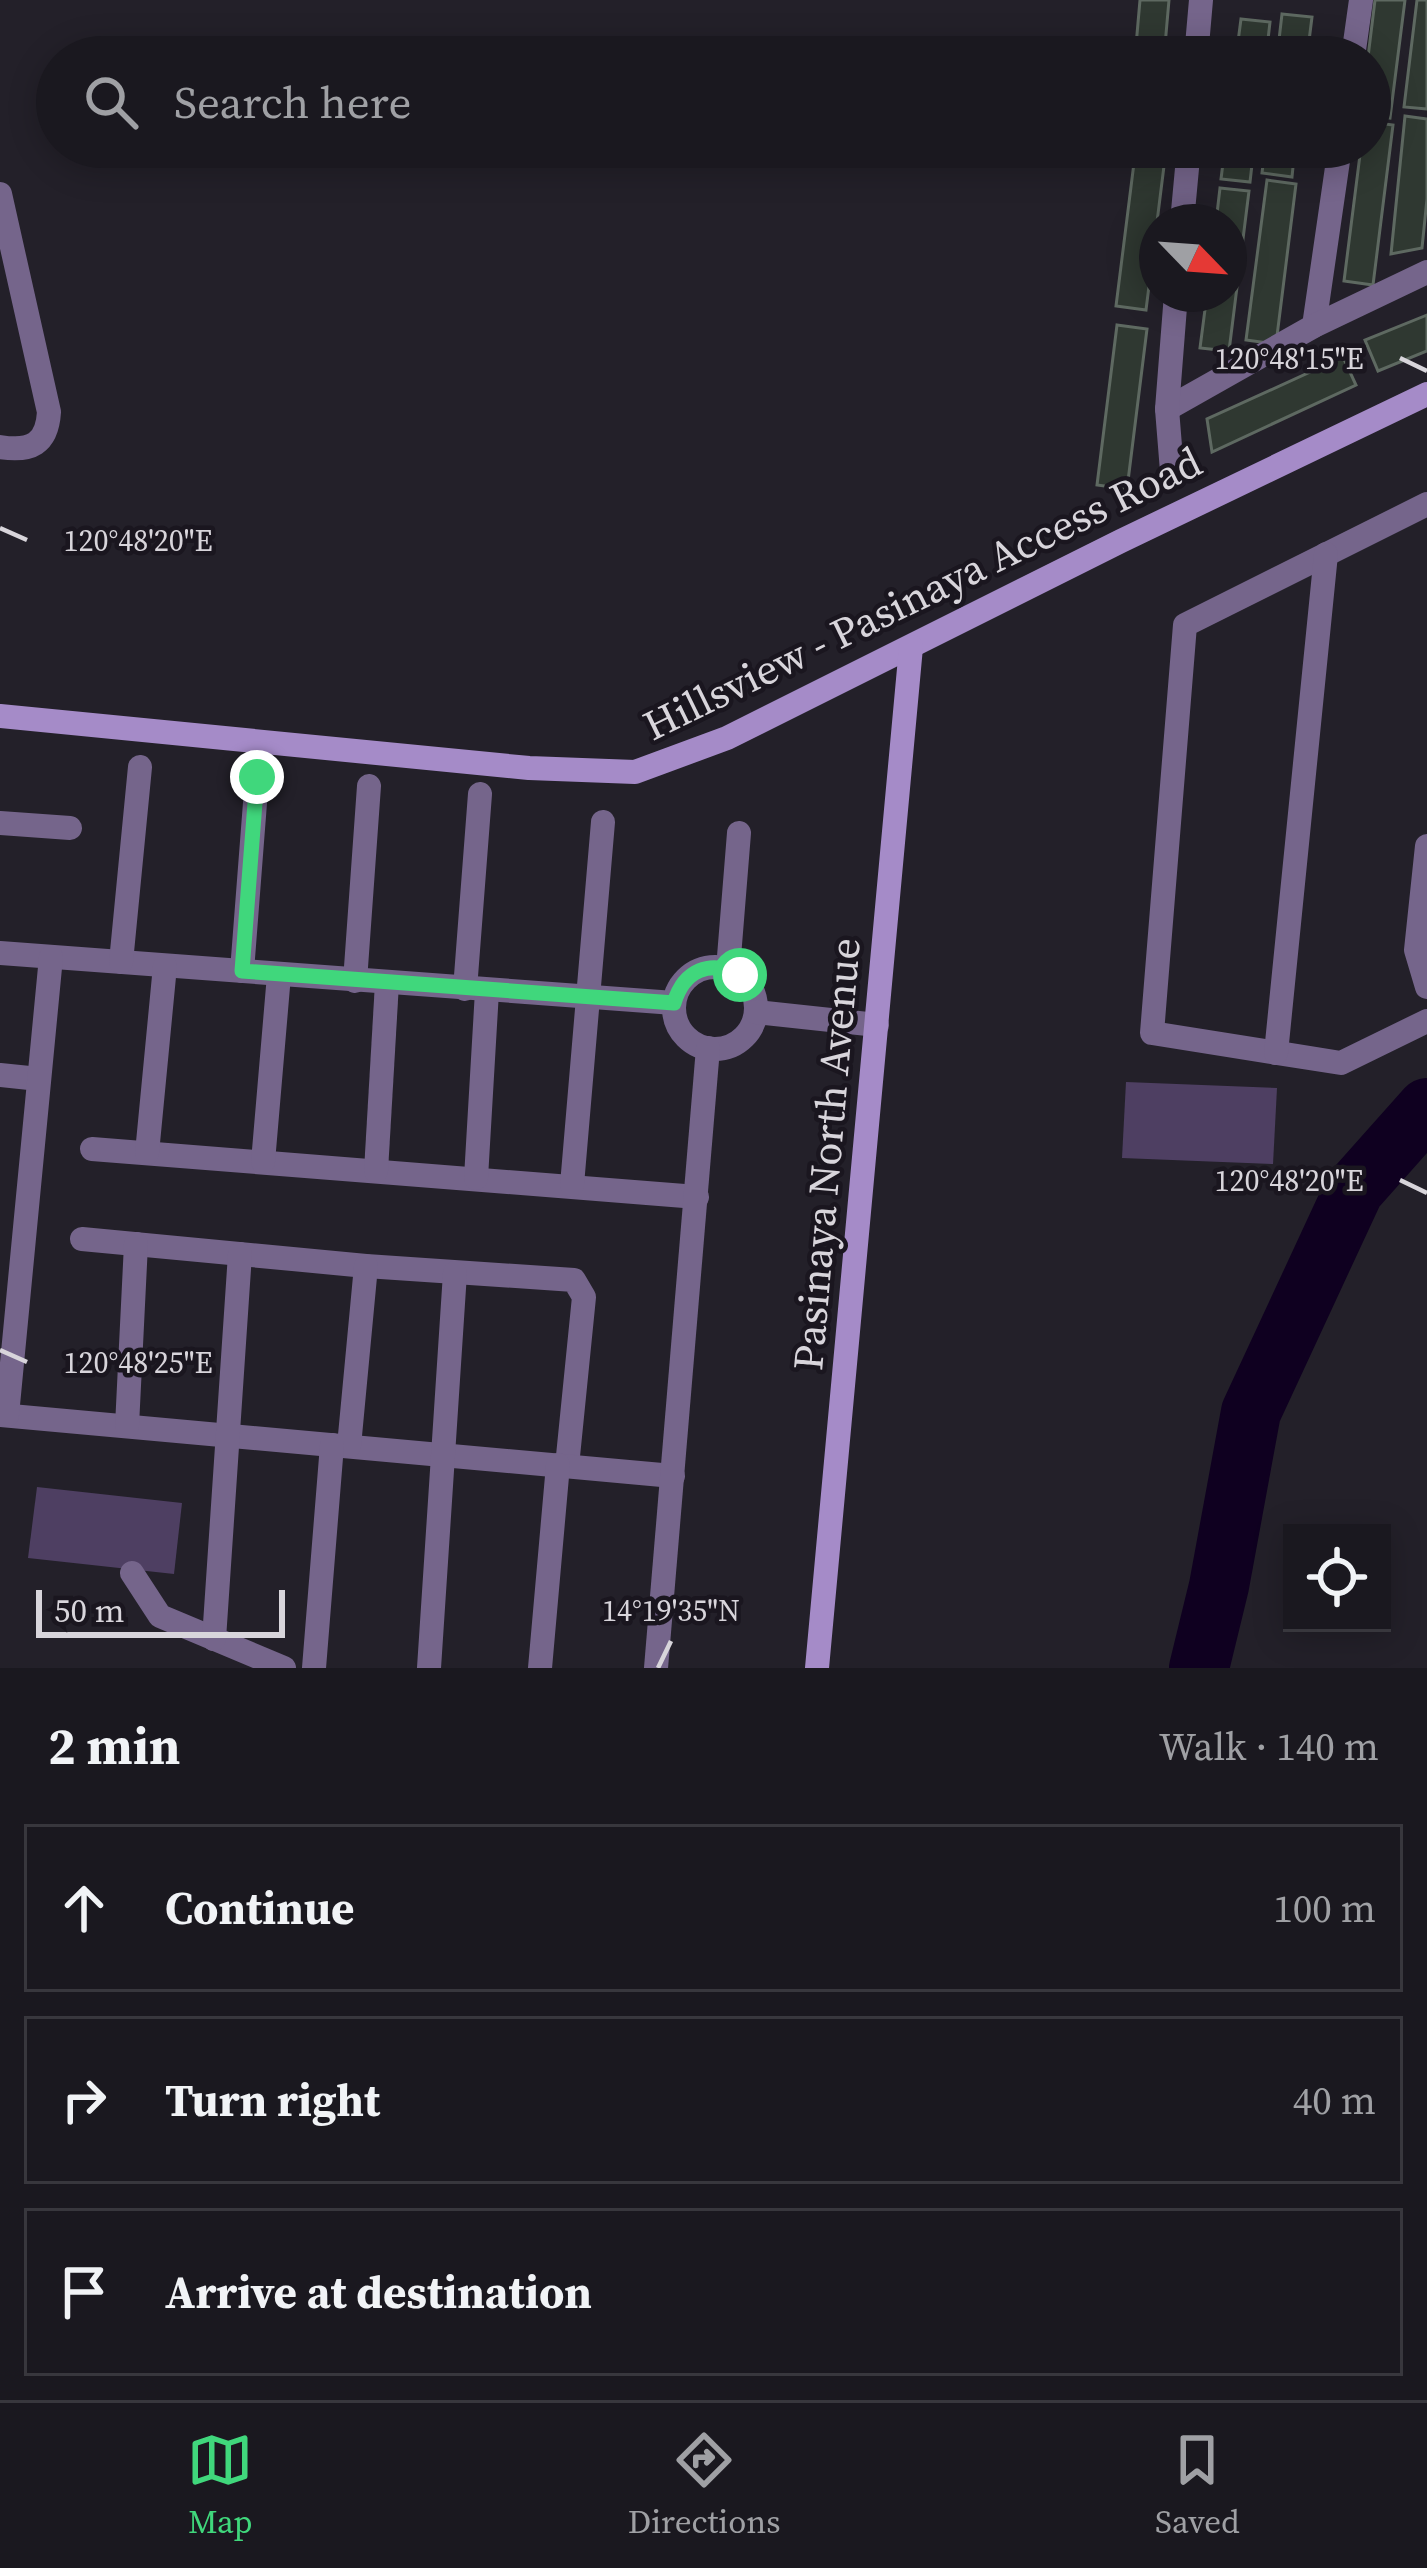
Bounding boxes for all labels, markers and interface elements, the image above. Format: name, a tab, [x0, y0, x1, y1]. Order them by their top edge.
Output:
search box	[36, 36, 1391, 168]
icon: search	[78, 69, 144, 135]
text: Search here	[174, 71, 411, 133]
north arrow	[1139, 204, 1247, 312]
text: 120°48'15"E	[1214, 338, 1364, 379]
street label: Hillsview - Pasinaya Access Road	[633, 432, 1211, 754]
text: 120°48'20"E	[63, 520, 213, 561]
route end	[230, 750, 284, 804]
street label: Pasinaya North Avenue	[778, 935, 874, 1373]
route start	[713, 948, 767, 1002]
text: 120°48'20"E	[1214, 1160, 1364, 1201]
text: 120°48'25"E	[63, 1342, 213, 1383]
map controls	[1283, 1524, 1391, 1632]
button: locate	[1283, 1524, 1391, 1632]
scale bar	[36, 1584, 285, 1637]
text: 50 m	[54, 1588, 124, 1633]
text: 14°19'35"N	[602, 1590, 740, 1631]
text: 2 min	[48, 1711, 180, 1781]
text: Walk · 140 m	[1159, 1720, 1379, 1773]
icon: ahead	[51, 1875, 117, 1941]
text: Continue	[165, 1877, 354, 1939]
text: 100 m	[1273, 1882, 1376, 1935]
icon: right	[51, 2067, 117, 2133]
text: Turn right	[165, 2069, 380, 2131]
text: 40 m	[1293, 2074, 1376, 2127]
icon: arrive	[51, 2259, 117, 2325]
text: Arrive at destination	[165, 2261, 592, 2323]
tab: Map	[187, 2427, 253, 2544]
tab: Directions	[628, 2427, 781, 2544]
tab: Saved	[1155, 2427, 1240, 2544]

